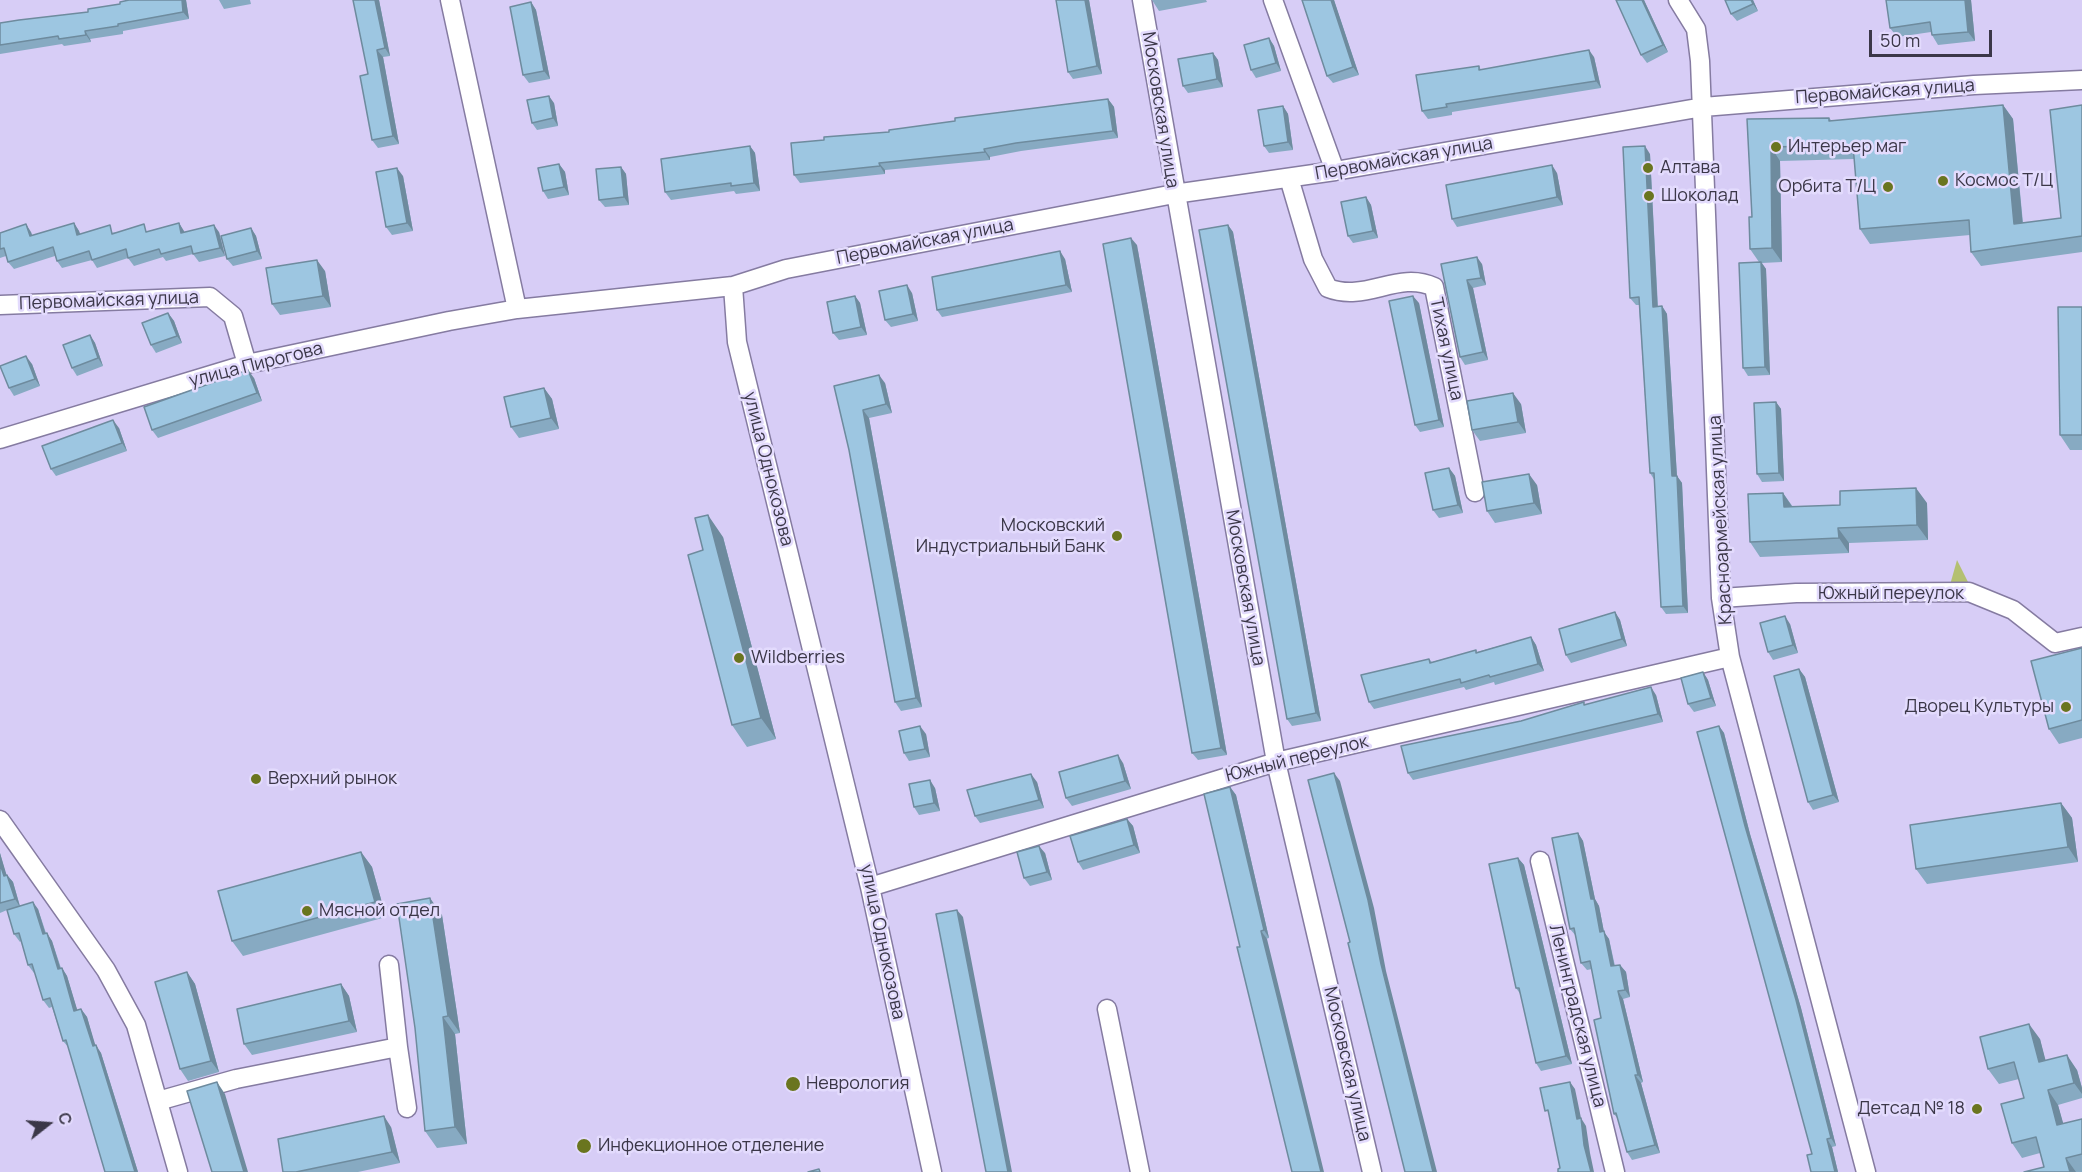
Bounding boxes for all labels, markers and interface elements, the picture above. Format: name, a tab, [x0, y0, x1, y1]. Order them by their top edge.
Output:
scale bar	[1872, 18, 1995, 56]
text: 50 m	[1880, 28, 1920, 52]
street label: Московская улица	[1137, 30, 1183, 190]
street label: Первомайская улица	[1795, 75, 1975, 109]
street label: Первомайская улица	[1314, 133, 1494, 185]
place label: Интерьер маг	[1788, 136, 1906, 158]
marker: Интерьер маг	[1769, 140, 1783, 154]
place label: Алтава	[1660, 157, 1720, 179]
marker: Алтава	[1641, 161, 1655, 175]
place label: Космос Т/Ц	[1955, 170, 2053, 192]
marker: Космос Т/Ц	[1936, 174, 1950, 188]
place label: Орбита Т/Ц	[1779, 176, 1876, 198]
marker: Орбита Т/Ц	[1881, 180, 1895, 194]
place label: Шоколад	[1661, 185, 1738, 207]
marker: Шоколад	[1642, 189, 1656, 203]
street label: Первомайская улица	[835, 214, 1015, 270]
street label: Первомайская улица	[19, 287, 199, 315]
street label: Тихая улица	[1425, 296, 1467, 402]
street label: улица Пирогова	[187, 338, 325, 392]
street label: улица Однокозова	[738, 390, 798, 548]
street label: Красноармейская улица	[1705, 415, 1737, 625]
street label: Московская улица	[1221, 508, 1269, 668]
place label: Московский Индустриальный Банк	[916, 515, 1105, 558]
marker: Московский Индустриальный Банк	[1110, 529, 1124, 543]
street label: Южный переулок	[1818, 583, 1964, 605]
place label: Wildberries	[751, 647, 845, 669]
marker: Wildberries	[732, 651, 746, 665]
place label: Дворец Культуры	[1904, 696, 2054, 718]
marker: Дворец Культуры	[2059, 700, 2073, 714]
street label: Южный переулок	[1224, 731, 1370, 787]
place label: Верхний рынок	[268, 768, 397, 790]
marker: Верхний рынок	[249, 772, 263, 786]
street label: улица Однокозова	[855, 862, 909, 1022]
place label: Мясной отдел	[319, 900, 440, 922]
marker: Мясной отдел	[300, 904, 314, 918]
street label: Ленинградская улица	[1544, 922, 1610, 1110]
street label: Московская улица	[1319, 985, 1375, 1143]
place label: Неврология	[806, 1073, 909, 1095]
marker: Неврология	[784, 1075, 802, 1093]
north arrow	[18, 1094, 78, 1154]
place label: Детсад № 18	[1857, 1098, 1965, 1120]
marker: Детсад № 18	[1970, 1102, 1984, 1116]
text: С	[53, 1110, 77, 1128]
place label: Инфекционное отделение	[598, 1135, 824, 1157]
marker: Инфекционное отделение	[575, 1137, 593, 1155]

